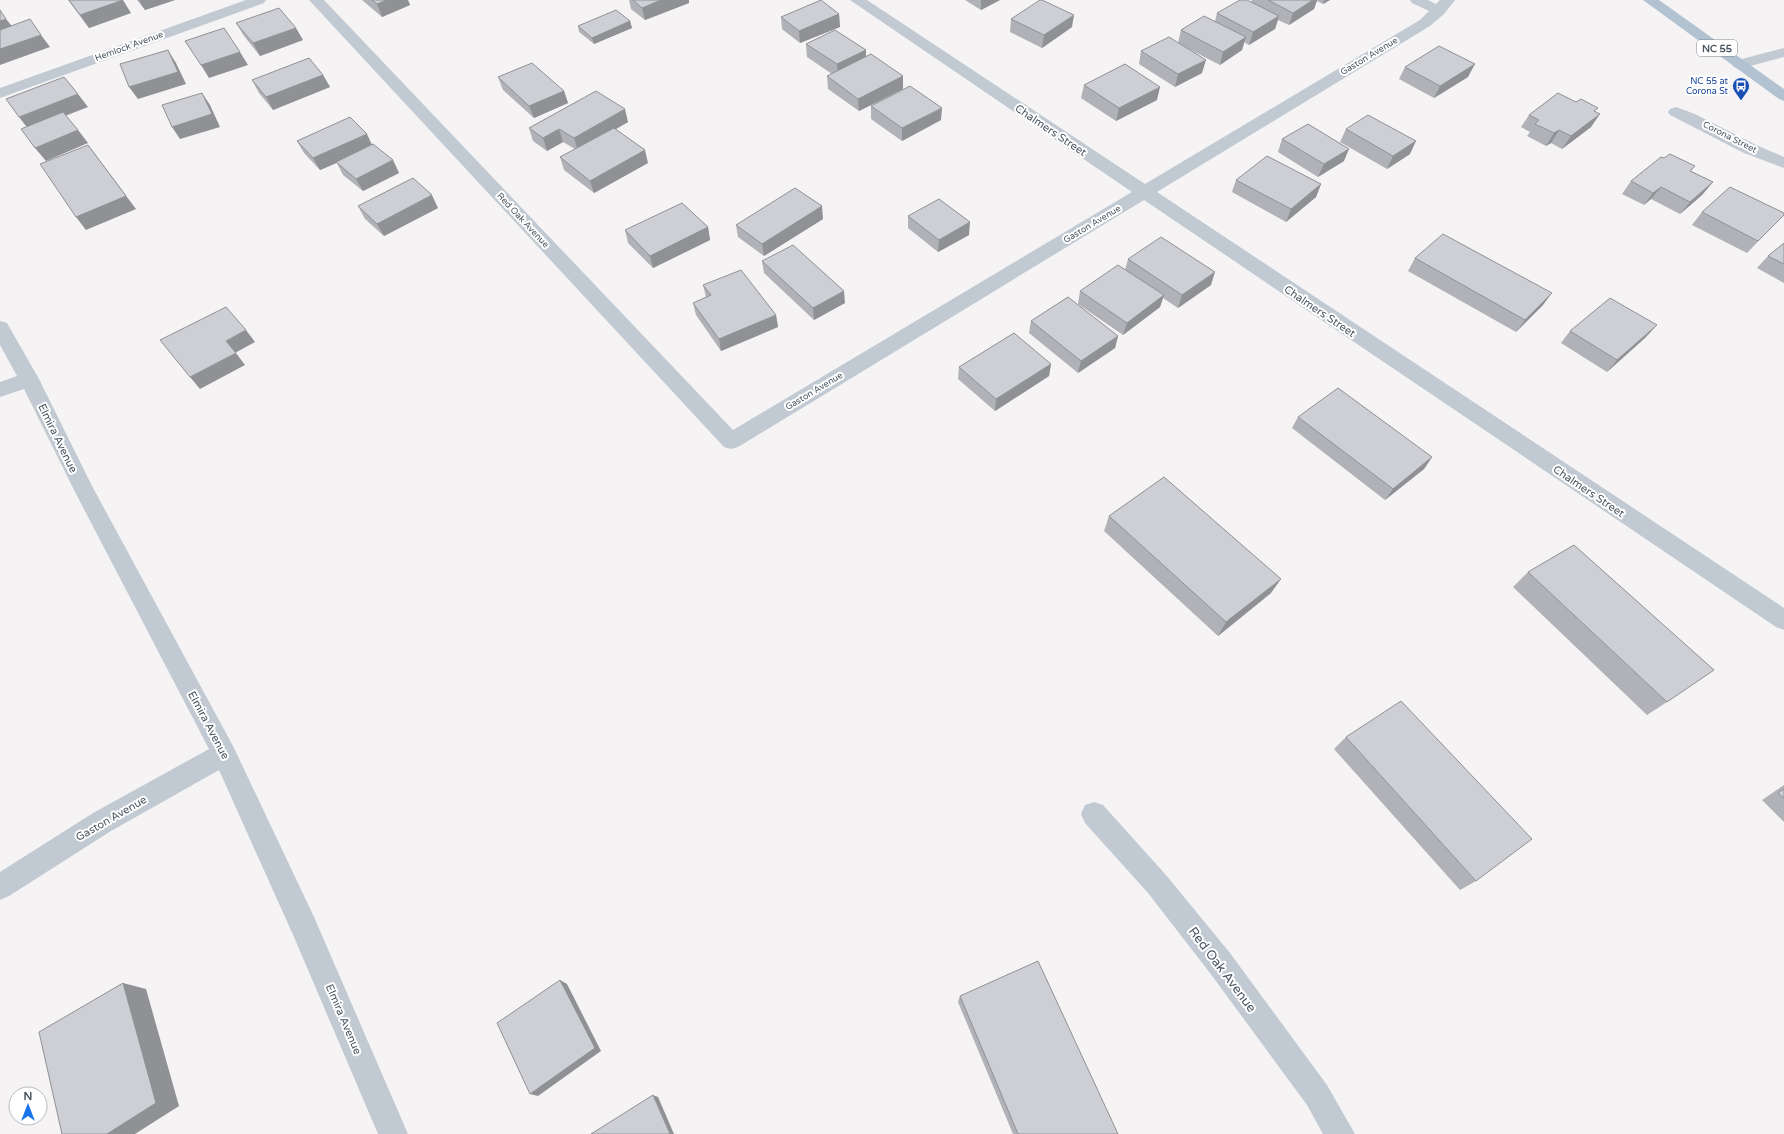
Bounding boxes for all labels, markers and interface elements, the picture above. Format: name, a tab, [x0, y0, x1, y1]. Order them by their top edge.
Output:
street label: Hemlock Avenue	[93, 29, 165, 64]
street label: Gaston Avenue	[1339, 35, 1400, 78]
road number: NC 55	[1697, 40, 1737, 56]
place label: NC 55 at Corona St	[1686, 76, 1729, 97]
bus stop icon: NC 55 at Corona St	[1731, 76, 1751, 101]
street label: Chalmers Street	[1013, 102, 1089, 159]
street label: Corona Street	[1701, 119, 1759, 156]
street label: Red Oak Avenue	[494, 191, 551, 250]
street label: Gaston Avenue	[1062, 203, 1123, 246]
street label: Chalmers Street	[1282, 283, 1358, 340]
street label: Gaston Avenue	[784, 370, 845, 413]
street label: Elmira Avenue	[35, 402, 80, 475]
street label: Chalmers Street	[1551, 463, 1627, 520]
street label: Elmira Avenue	[185, 689, 232, 761]
street label: Gaston Avenue	[74, 793, 149, 844]
street label: Red Oak Avenue	[1185, 924, 1260, 1016]
street label: Elmira Avenue	[323, 982, 364, 1056]
north arrow	[8, 1086, 48, 1126]
text: N	[24, 1090, 32, 1103]

